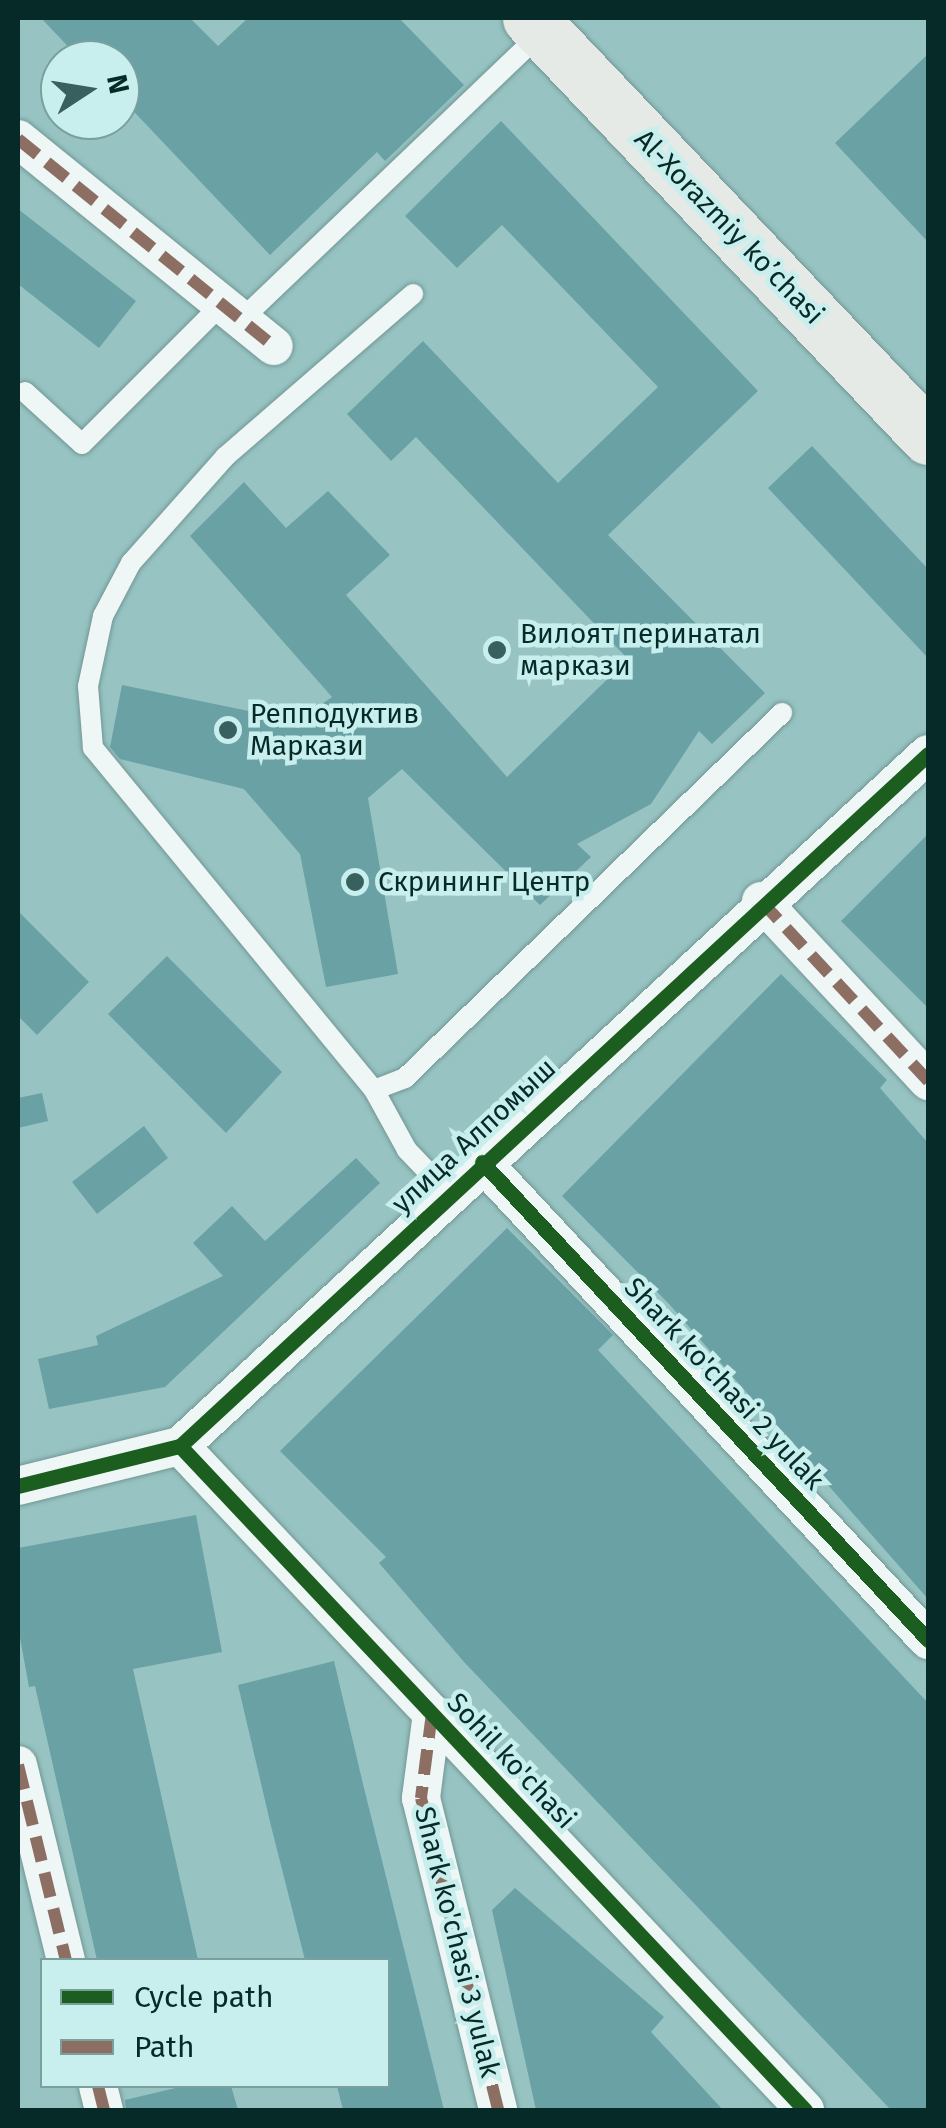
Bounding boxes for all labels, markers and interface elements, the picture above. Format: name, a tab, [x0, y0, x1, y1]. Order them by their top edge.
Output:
north arrow	[40, 40, 140, 140]
text: N	[100, 72, 136, 97]
street label: Al-Xorazmiy ko’chasi	[627, 123, 831, 331]
place label: Вилоят перинатал маркази	[520, 617, 761, 683]
marker: Вилоят перинатал маркази	[484, 637, 510, 663]
place label: Репподуктив Маркази	[250, 697, 419, 763]
marker: Репподуктив Маркази	[215, 717, 241, 743]
place label: Скрининг Центр	[378, 865, 590, 899]
marker: Скрининг Центр	[342, 869, 368, 895]
street label: улица Алпомыш	[385, 1051, 563, 1221]
street label: Shark ko'chasi 2 yulak	[617, 1271, 831, 1497]
street label: Sohil ko'chasi	[440, 1686, 582, 1836]
street label: Shark ko'chasi 3 yulak	[407, 1803, 507, 2081]
legend	[40, 1958, 390, 2088]
text: Cycle path	[134, 1979, 273, 2015]
text: Path	[134, 2029, 195, 2065]

